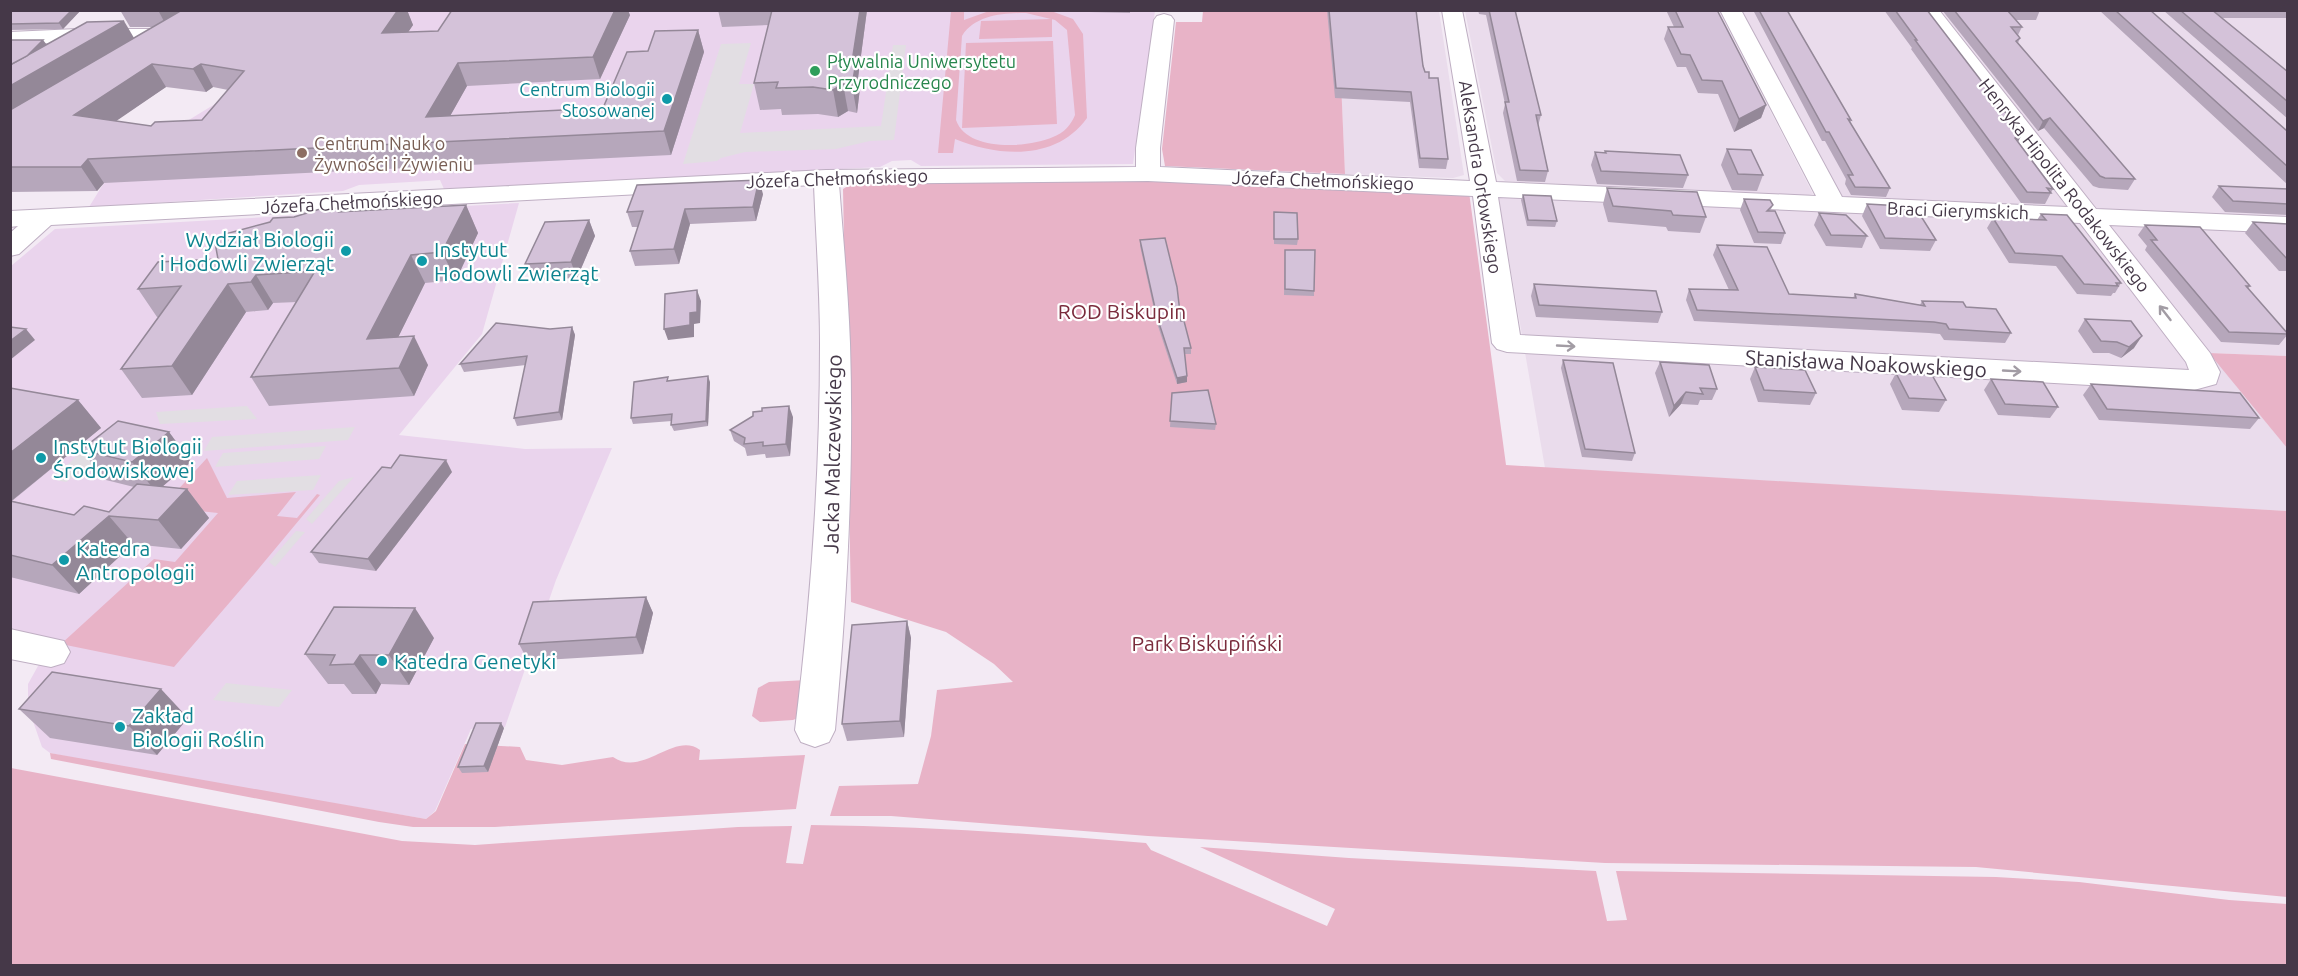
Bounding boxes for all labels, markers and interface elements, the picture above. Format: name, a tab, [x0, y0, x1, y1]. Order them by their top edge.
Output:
place label: Pływalnia Uniwersytetu Przyrodniczego	[827, 51, 1016, 92]
marker: Pływalnia Uniwersytetu Przyrodniczego	[808, 64, 822, 78]
street label: Henryka Hipolita Rodakowskiego	[1975, 74, 2155, 296]
place label: Centrum Biologii Stosowanej	[519, 79, 655, 120]
street label: Aleksandra Orłowskiego	[1456, 79, 1506, 275]
marker: Centrum Biologii Stosowanej	[660, 92, 674, 106]
place label: Centrum Nauk o Żywności i Żywieniu	[314, 133, 473, 174]
marker: Centrum Nauk o Żywności i Żywieniu	[295, 146, 309, 160]
street label: Józefa Chełmońskiego	[746, 165, 928, 191]
street label: Józefa Chełmońskiego	[1232, 167, 1414, 193]
street label: Józefa Chełmońskiego	[261, 187, 443, 217]
street label: Braci Gierymskich	[1887, 198, 2029, 222]
place label: Wydział Biologii i Hodowli Zwierząt	[160, 227, 334, 275]
place label: Instytut Hodowli Zwierząt	[434, 237, 598, 285]
marker: Wydział Biologii i Hodowli Zwierząt	[339, 244, 353, 258]
marker: Instytut Hodowli Zwierząt	[415, 254, 429, 268]
park label: ROD Biskupin	[1058, 299, 1186, 323]
one-way arrow	[2158, 306, 2171, 322]
one-way arrow	[1555, 341, 1575, 352]
street label: Stanisława Noakowskiego	[1744, 345, 1988, 381]
street label: Jacka Malczewskiego	[818, 354, 846, 554]
one-way arrow	[2001, 365, 2021, 376]
place label: Instytut Biologii Środowiskowej	[53, 434, 202, 482]
marker: Instytut Biologii Środowiskowej	[34, 451, 48, 465]
place label: Katedra Antropologii	[76, 536, 195, 584]
marker: Katedra Antropologii	[57, 553, 71, 567]
park label: Park Biskupiński	[1132, 631, 1282, 655]
place label: Katedra Genetyki	[394, 649, 556, 673]
marker: Katedra Genetyki	[375, 654, 389, 668]
place label: Zakład Biologii Roślin	[132, 703, 265, 751]
marker: Zakład Biologii Roślin	[113, 720, 127, 734]

